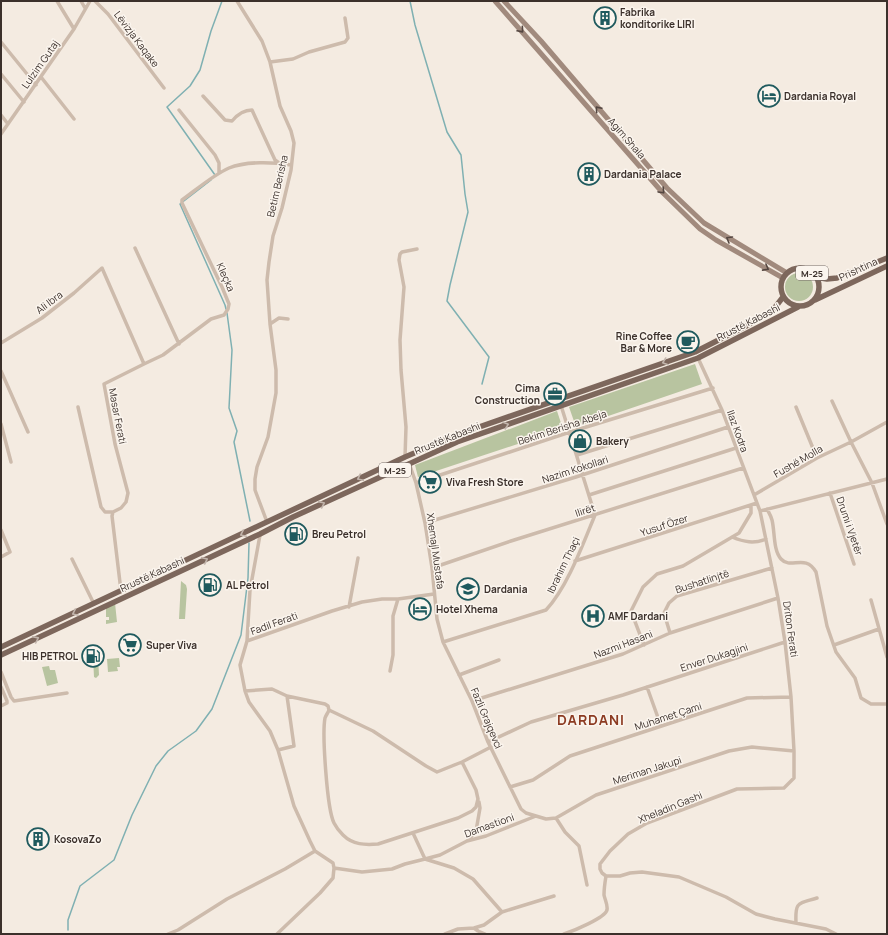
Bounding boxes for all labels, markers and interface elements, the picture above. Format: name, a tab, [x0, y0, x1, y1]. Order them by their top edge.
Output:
building icon: Fabrika konditorike LIRI	[592, 5, 618, 31]
place label: Fabrika konditorike LIRI	[620, 5, 694, 31]
street label: Lëvizja Kaqake	[111, 8, 163, 70]
one-way arrow	[517, 25, 524, 33]
street label: Lulzim Gutaj	[18, 37, 62, 91]
hotel icon: Dardania Royal	[756, 83, 782, 109]
place label: Dardania Royal	[784, 89, 856, 103]
one-way arrow	[596, 106, 603, 113]
street label: Agim Shala	[605, 114, 649, 162]
street label: Betim Berisha	[263, 154, 291, 218]
building icon: Dardania Palace	[576, 161, 602, 187]
place label: Dardania Palace	[604, 167, 682, 181]
one-way arrow	[657, 186, 665, 194]
one-way arrow	[726, 236, 734, 243]
street label: Prishtina	[836, 254, 880, 284]
street label: Kleçka	[213, 260, 239, 294]
one-way arrow	[761, 264, 769, 271]
road number: M-25	[796, 266, 828, 280]
street label: Ali Ibra	[33, 287, 65, 317]
street label: Rrustë Kabashi	[714, 300, 782, 344]
place label: Rine Coffee Bar & More	[616, 329, 672, 355]
cafe icon: Rine Coffee Bar & More	[675, 329, 701, 355]
one-way arrow	[661, 358, 668, 366]
place label: Cima Construction	[475, 381, 540, 407]
office icon: Cima Construction	[542, 381, 568, 407]
street label: Masar Ferati	[106, 387, 130, 445]
street label: Bekim Berisha Abeja	[516, 406, 608, 448]
street label: Ilaz Kodra	[724, 408, 752, 454]
street label: Rrustë Kabashi	[412, 419, 482, 457]
one-way arrow	[502, 421, 509, 430]
shop icon: Bakery	[567, 428, 593, 454]
place label: Bakery	[596, 434, 629, 448]
street label: Fushë Molla	[771, 441, 825, 481]
street label: Nazim Kokollari	[540, 452, 610, 486]
road number: M-25	[379, 463, 411, 477]
supermarket icon: Viva Fresh Store	[417, 469, 443, 495]
one-way arrow	[357, 473, 365, 481]
place label: Viva Fresh Store	[446, 475, 524, 489]
street label: Drumi i Vjetër	[833, 495, 867, 558]
street label: Ilirët	[573, 500, 597, 520]
one-way arrow	[318, 501, 325, 509]
street label: Yusuf Özer	[638, 511, 690, 539]
street label: Xhemajl Mustafa	[424, 512, 448, 590]
fuel station icon: Breu Petrol	[283, 521, 309, 547]
place label: Breu Petrol	[312, 527, 366, 541]
one-way arrow	[239, 529, 246, 537]
street label: Ibrahim Thaçi	[543, 534, 583, 596]
street label: Rrustë Kabashi	[118, 553, 186, 595]
one-way arrow	[200, 557, 208, 565]
street label: Bushatlinjtë	[673, 566, 731, 596]
fuel station icon: AL Petrol	[197, 572, 223, 598]
school or university icon: Dardania	[455, 576, 481, 602]
place label: AL Petrol	[226, 578, 269, 592]
place label: Dardania	[484, 582, 528, 596]
hotel icon: Hotel Xhema	[407, 596, 433, 622]
street label: Driton Ferati	[780, 600, 802, 658]
place label: Hotel Xhema	[436, 602, 498, 616]
hospital icon: AMF Dardani	[580, 603, 606, 629]
one-way arrow	[71, 608, 79, 616]
street label: Fadil Ferati	[249, 608, 299, 638]
place label: AMF Dardani	[608, 609, 668, 623]
street label: Nazmi Hasani	[592, 626, 654, 662]
supermarket icon: Super Viva	[117, 632, 143, 658]
one-way arrow	[32, 636, 39, 644]
place label: Super Viva	[146, 638, 197, 652]
street label: Enver Dukagjini	[678, 639, 750, 675]
fuel station icon: HIB PETROL	[80, 643, 106, 669]
place label: HIB PETROL	[22, 649, 79, 663]
street label: Fazli Grajqevci	[468, 685, 506, 751]
street label: Muhamet Çami	[633, 699, 703, 733]
district label: DARDANI	[557, 710, 625, 729]
street label: Meriman Jakupi	[611, 752, 683, 788]
street label: Xheladin Gashi	[636, 788, 704, 826]
street label: Damastioni	[462, 810, 516, 840]
building icon: KosovaZo	[25, 826, 51, 852]
place label: KosovaZo	[54, 832, 101, 846]

